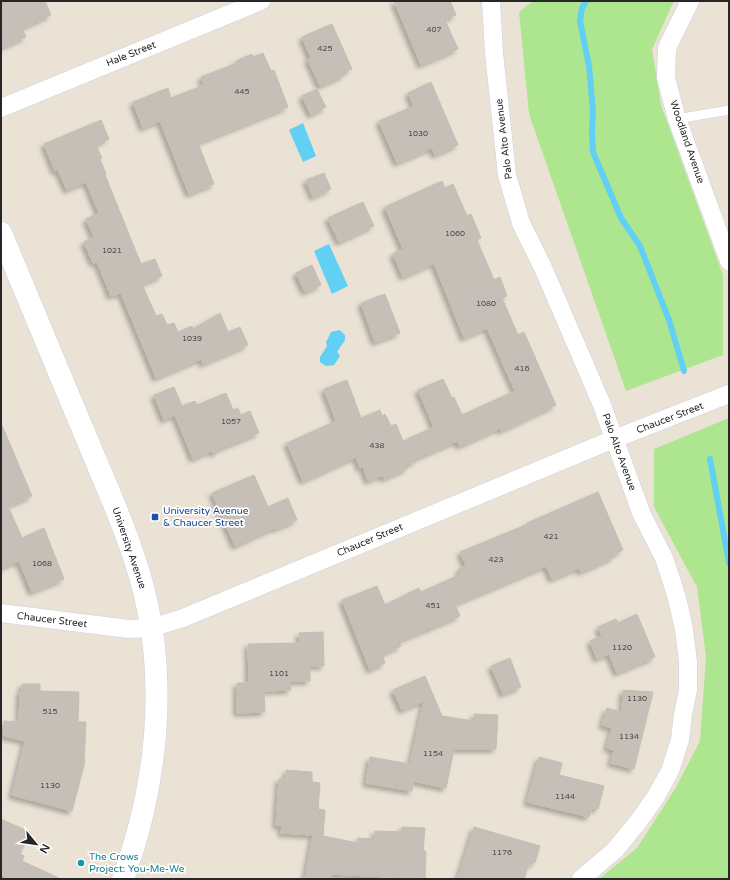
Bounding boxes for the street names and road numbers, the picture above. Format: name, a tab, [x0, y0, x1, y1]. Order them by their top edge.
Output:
street label: Hale Street	[104, 39, 158, 69]
street label: Palo Alto Avenue	[493, 98, 515, 180]
street label: Woodland Avenue	[667, 99, 707, 185]
street label: Chaucer Street	[635, 400, 705, 436]
street label: Palo Alto Avenue	[599, 412, 639, 493]
street label: University Avenue	[109, 506, 149, 591]
street label: Chaucer Street	[335, 521, 405, 559]
street label: Chaucer Street	[16, 610, 88, 630]

